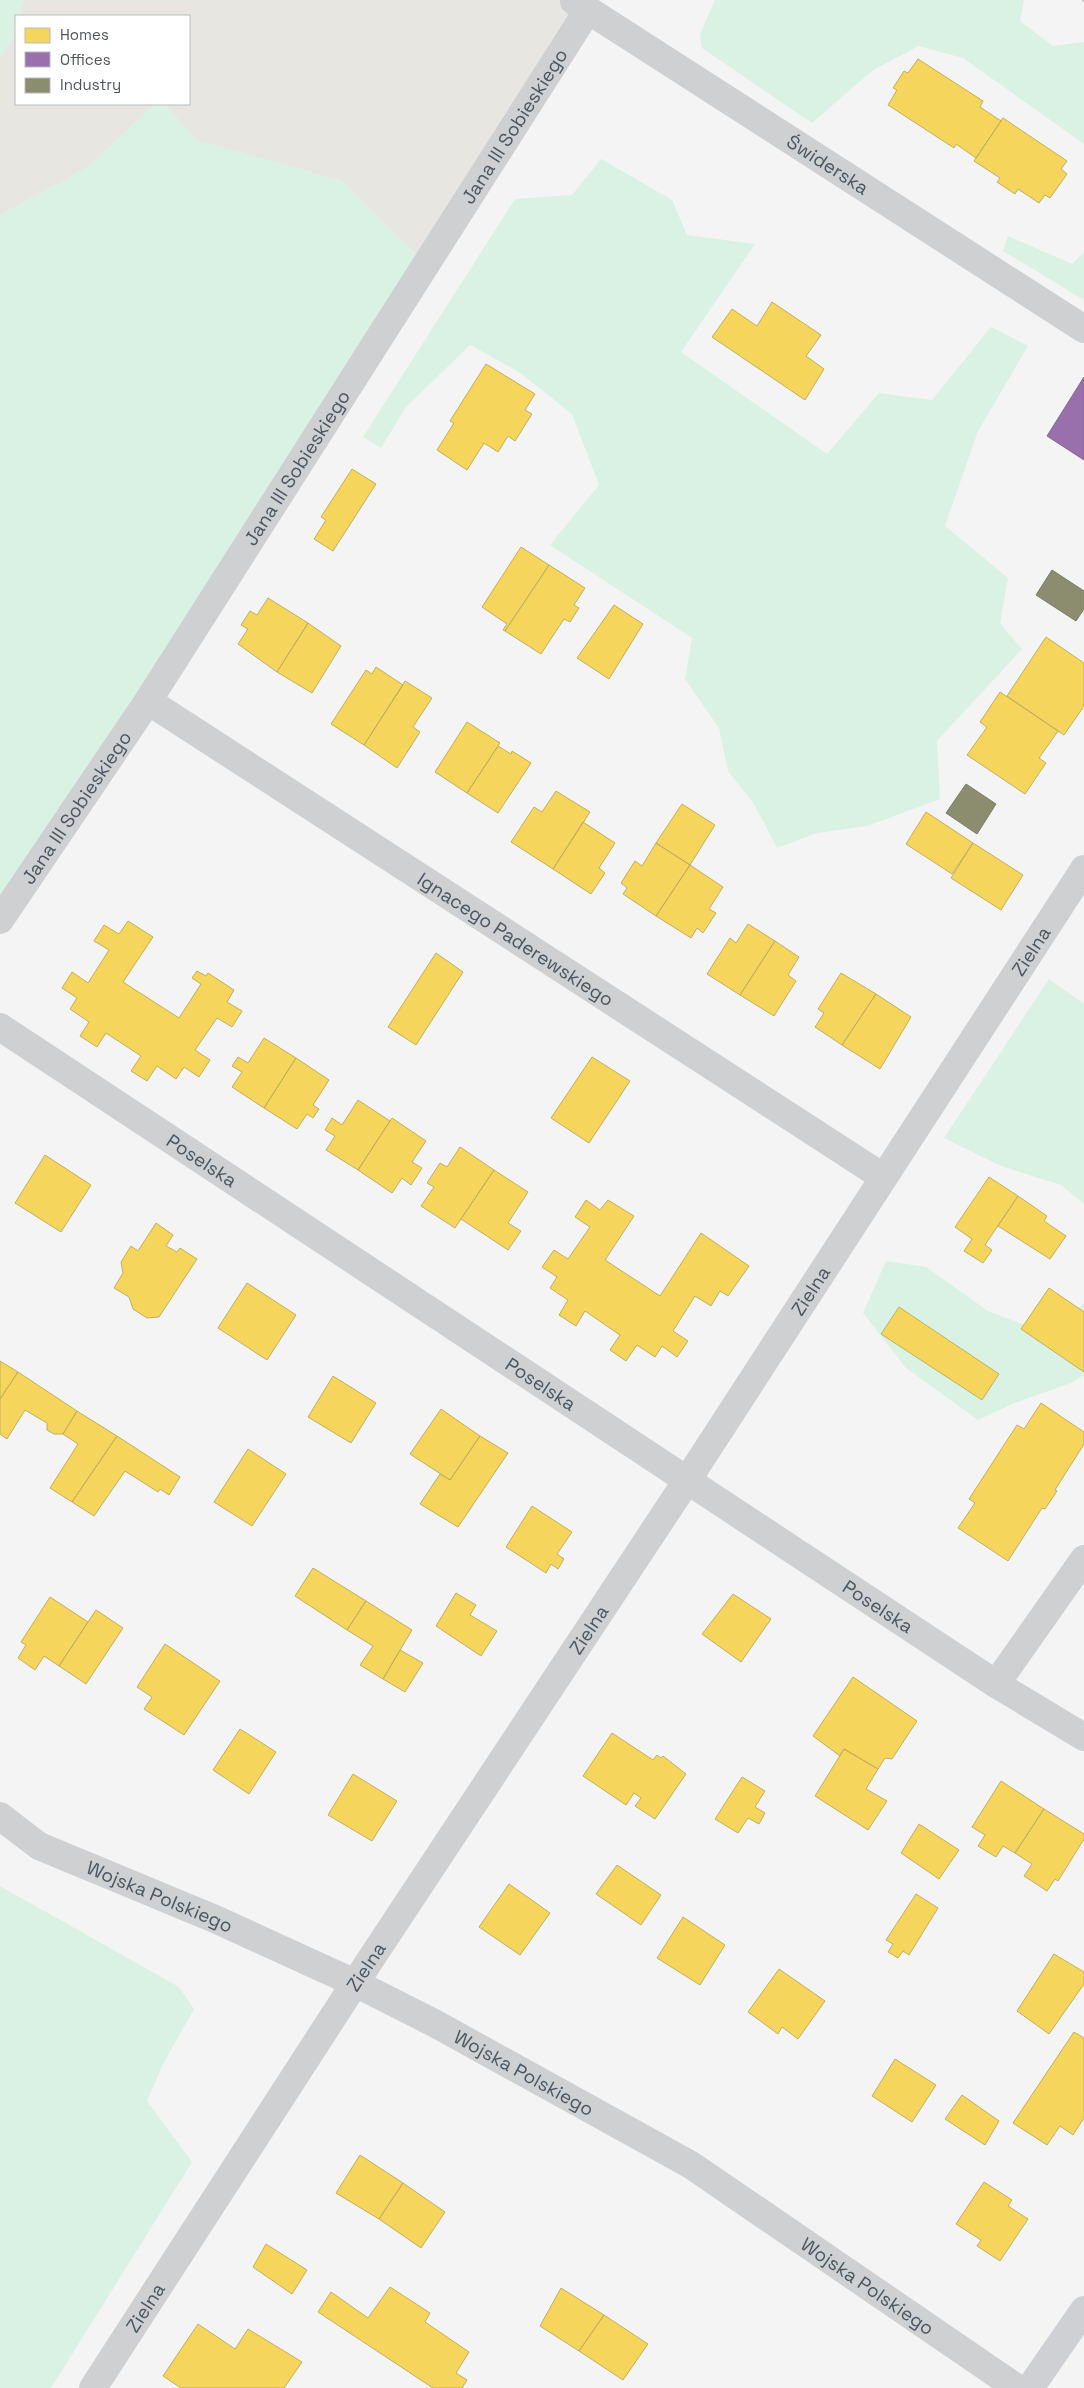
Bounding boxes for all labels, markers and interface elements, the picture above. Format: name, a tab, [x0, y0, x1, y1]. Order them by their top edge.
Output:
legend	[15, 15, 190, 105]
text: Homes	[60, 25, 109, 44]
street label: Jana III Sobieskiego	[455, 43, 573, 209]
text: Offices	[60, 50, 111, 69]
text: Industry	[60, 75, 121, 94]
street label: Świderska	[782, 129, 874, 200]
street label: Jana III Sobieskiego	[238, 385, 355, 550]
street label: Jana III Sobieskiego	[15, 726, 137, 889]
street label: Ignacego Paderewskiego	[413, 866, 619, 1012]
street label: Zielna	[1006, 921, 1056, 980]
street label: Poselska	[162, 1128, 242, 1193]
street label: Zielna	[785, 1261, 836, 1320]
street label: Poselska	[501, 1351, 581, 1416]
street label: Poselska	[838, 1574, 918, 1639]
street label: Zielna	[563, 1600, 614, 1659]
street label: Wojska Polskiego	[83, 1855, 237, 1938]
street label: Zielna	[340, 1937, 391, 1996]
street label: Wojska Polskiego	[450, 2024, 598, 2121]
street label: Wojska Polskiego	[796, 2231, 939, 2340]
street label: Zielna	[120, 2278, 170, 2337]

